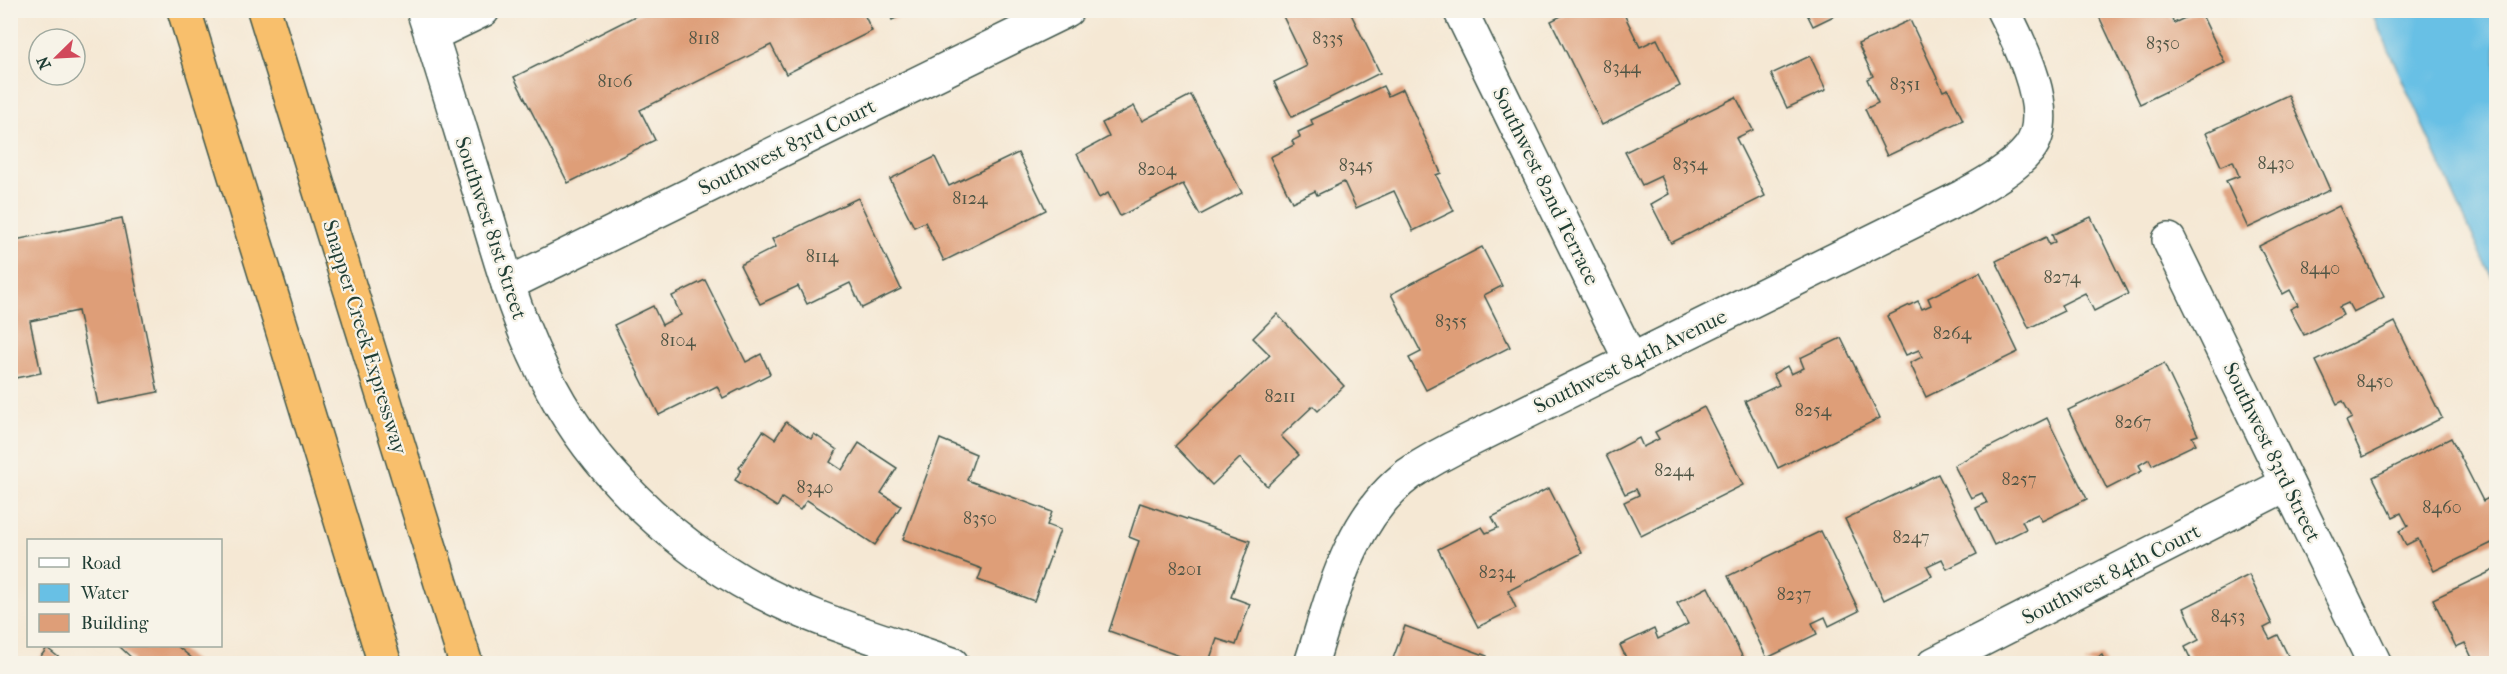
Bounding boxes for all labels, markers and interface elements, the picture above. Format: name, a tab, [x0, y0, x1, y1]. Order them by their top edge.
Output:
north arrow	[27, 27, 87, 87]
house number: 8118	[689, 28, 719, 49]
house number: 8335	[1312, 28, 1344, 49]
house number: 8350	[2146, 33, 2180, 54]
text: N	[32, 53, 55, 72]
house number: 8344	[1603, 57, 1641, 78]
house number: 8106	[597, 71, 633, 92]
house number: 8351	[1890, 74, 1920, 95]
street label: Southwest 82nd Terrace	[1488, 83, 1604, 289]
street label: Southwest 83rd Court	[694, 93, 880, 200]
street label: Southwest 81st Street	[450, 134, 532, 323]
house number: 8430	[2258, 153, 2294, 174]
house number: 8354	[1673, 154, 1708, 175]
house number: 8345	[1339, 155, 1373, 176]
house number: 8204	[1138, 159, 1177, 180]
house number: 8124	[952, 188, 988, 209]
street label: Snapper Creek Expressway	[318, 217, 412, 458]
house number: 8114	[806, 246, 839, 267]
house number: 8440	[2300, 258, 2340, 279]
house number: 8274	[2043, 267, 2081, 288]
street label: Southwest 84th Avenue	[1530, 304, 1730, 418]
house number: 8355	[1435, 311, 1467, 332]
house number: 8264	[1933, 323, 1972, 344]
house number: 8104	[660, 330, 696, 351]
street label: Southwest 83rd Street	[2218, 358, 2326, 546]
house number: 8450	[2357, 371, 2393, 392]
house number: 8211	[1264, 386, 1296, 407]
house number: 8254	[1795, 400, 1832, 421]
house number: 8267	[2115, 412, 2152, 433]
house number: 8244	[1654, 460, 1694, 481]
house number: 8257	[2002, 469, 2037, 490]
house number: 8340	[797, 477, 833, 498]
house number: 8460	[2422, 497, 2462, 518]
house number: 8350	[963, 508, 997, 529]
street label: Southwest 84th Court	[2018, 518, 2205, 629]
house number: 8247	[1892, 527, 1930, 548]
legend	[27, 539, 222, 647]
text: Road	[81, 553, 121, 574]
house number: 8201	[1168, 559, 1202, 580]
house number: 8234	[1479, 562, 1516, 583]
text: Water	[80, 583, 129, 604]
house number: 8237	[1777, 584, 1811, 605]
house number: 8453	[2211, 606, 2245, 627]
text: Building	[81, 613, 149, 634]

